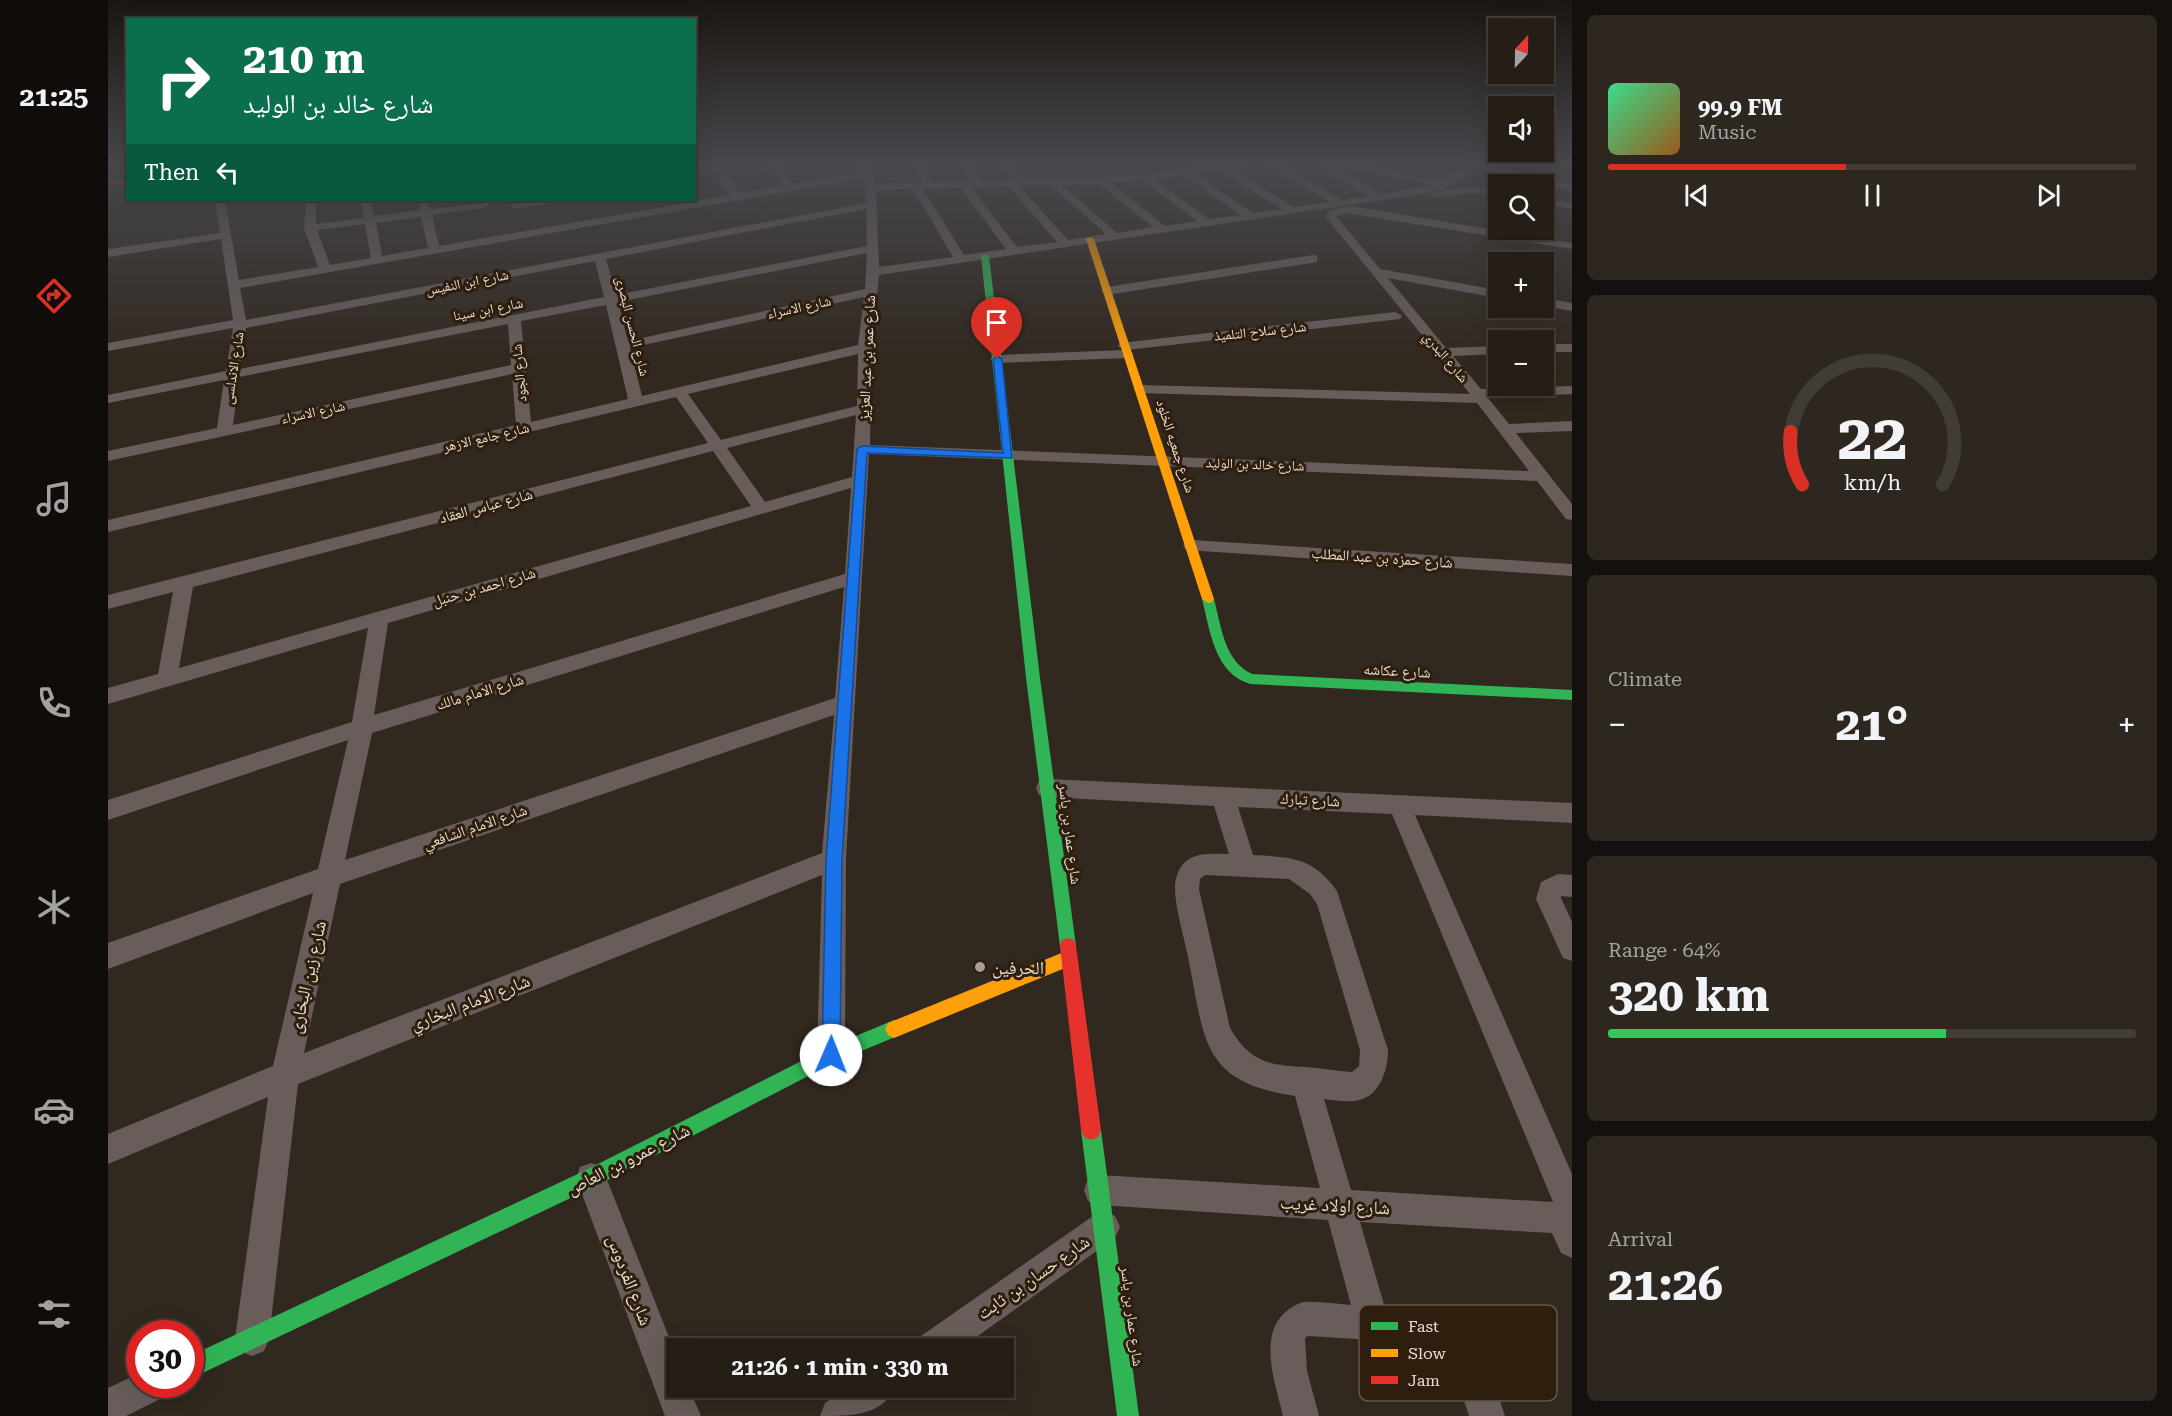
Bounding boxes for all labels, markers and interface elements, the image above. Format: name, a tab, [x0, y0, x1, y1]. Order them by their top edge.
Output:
north arrow	[1488, 18, 1554, 84]
map controls	[1488, 18, 1554, 396]
text: 210 m	[243, 34, 365, 83]
icon: right	[144, 42, 222, 120]
text: 21:25	[20, 81, 88, 113]
text: شارع خالد بن الوليد	[243, 88, 434, 120]
text: 99.9 FM	[1698, 95, 1782, 120]
button: sound	[1488, 96, 1554, 162]
text: Music	[1698, 120, 1757, 144]
icon: left	[211, 156, 244, 189]
text: Then	[144, 160, 199, 185]
button: search	[1488, 174, 1554, 240]
icon: previous	[1680, 179, 1713, 212]
icon: pause	[1856, 179, 1889, 212]
icon: next	[2032, 179, 2065, 212]
button: +	[1488, 252, 1554, 318]
street label: شارع ابن النفيس	[424, 266, 510, 300]
street label: شارع الحسن البصرى	[611, 274, 653, 378]
icon: directions	[33, 275, 75, 317]
street label: شارع الاسراء	[766, 292, 833, 324]
street label: شارع ابن سينا	[452, 294, 525, 326]
street label: شارع عمر بن عبد العزيز	[855, 295, 880, 422]
pin	[971, 297, 1022, 359]
icon: arrive	[980, 306, 1013, 339]
street label: شارع سلاح التلميذ	[1213, 318, 1307, 346]
street label: شارع البدري	[1417, 328, 1472, 388]
button: −	[1488, 330, 1554, 396]
street label: شارع الاندلسى	[219, 331, 249, 406]
street label: شارع الجود	[508, 343, 531, 403]
street label: شارع الاسراء	[280, 397, 347, 429]
street label: شارع جمعيه الخلود	[1152, 397, 1199, 495]
text: 22	[1837, 401, 1907, 474]
street label: شارع جامع الازهر	[440, 419, 531, 457]
street label: شارع خالد بن الوليد	[1205, 454, 1305, 476]
text: km/h	[1843, 470, 1901, 495]
icon: music	[33, 478, 75, 520]
street label: شارع عباس العقاد	[437, 485, 535, 528]
street label: شارع حمزه بن عبد المطلب	[1311, 544, 1454, 573]
street label: شارع احمد بن حنبل	[430, 564, 538, 611]
street label: شارع عكاشه	[1363, 660, 1431, 683]
text: Climate	[1608, 667, 1682, 691]
street label: شارع الامام مالك	[434, 670, 526, 715]
icon: phone	[33, 682, 75, 724]
text: 21°	[1836, 698, 1908, 751]
text: −	[1608, 705, 1626, 744]
text: +	[2118, 705, 2136, 744]
street label: شارع عمار بن ياسر	[1054, 782, 1085, 885]
street label: شارع تبارك	[1280, 789, 1340, 812]
street label: شارع الامام الشافعي	[421, 801, 530, 856]
icon: climate	[33, 886, 75, 928]
street label: شارع زين البخارى	[284, 919, 331, 1036]
text: Range · 64%	[1608, 938, 1720, 962]
place label: الحرفين	[992, 957, 1044, 979]
marker: الحرفين	[973, 960, 987, 974]
text: 320 km	[1608, 969, 1769, 1022]
street label: شارع الامام البخاري	[407, 970, 534, 1039]
position arrow	[799, 1023, 863, 1087]
icon: car	[33, 1089, 75, 1131]
street label: شارع عمرو بن العاص	[563, 1119, 694, 1200]
street label: شارع اولاد غريب	[1279, 1192, 1391, 1219]
text: Arrival	[1608, 1227, 1673, 1251]
street label: شارع حسان بن ثابت	[973, 1230, 1094, 1324]
street label: شارع الفردوس	[602, 1232, 657, 1329]
text: 21:26	[1608, 1258, 1723, 1311]
street label: شارع عمار بن ياسر	[1116, 1264, 1147, 1367]
icon: filters	[33, 1293, 75, 1335]
legend	[1359, 1305, 1557, 1401]
text: Fast	[1408, 1317, 1439, 1336]
speed limit sign: 30	[126, 1320, 204, 1398]
text: Slow	[1408, 1344, 1446, 1363]
text: 21:26 · 1 min · 330 m	[731, 1355, 949, 1380]
text: Jam	[1408, 1371, 1440, 1390]

